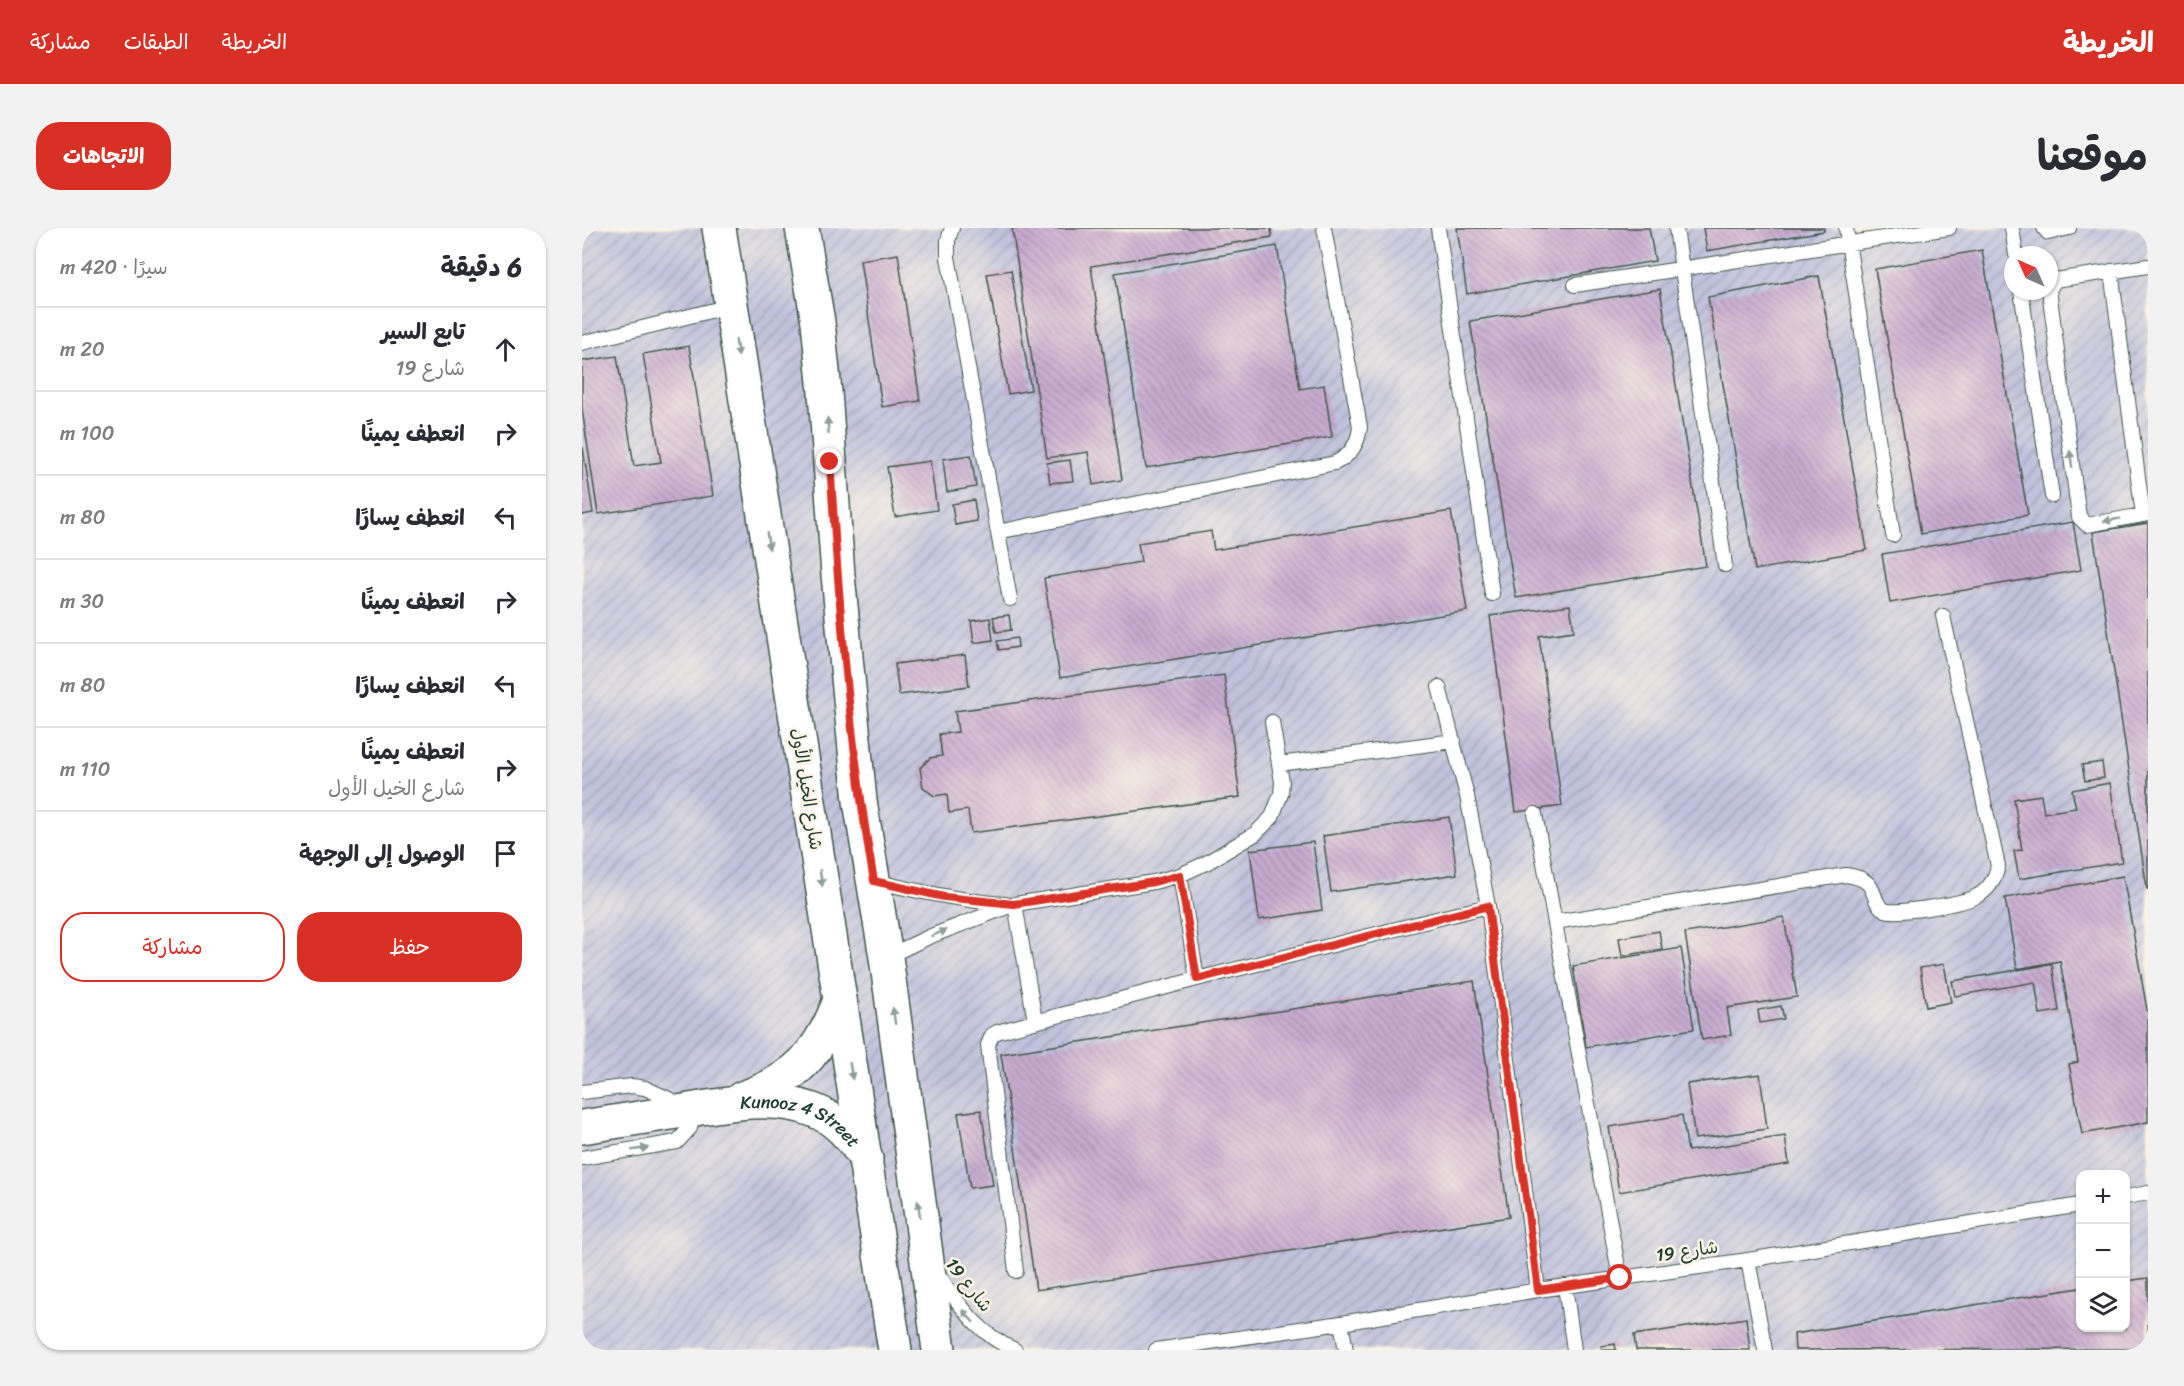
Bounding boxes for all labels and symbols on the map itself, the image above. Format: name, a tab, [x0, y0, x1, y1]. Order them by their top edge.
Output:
north arrow	[2004, 246, 2058, 300]
one-way arrow	[733, 339, 742, 358]
one-way arrow	[823, 417, 833, 436]
route end	[816, 448, 842, 474]
one-way arrow	[2067, 449, 2076, 468]
one-way arrow	[2102, 516, 2121, 525]
one-way arrow	[763, 531, 772, 550]
street label: شارع الخيل الأول	[782, 726, 832, 852]
one-way arrow	[817, 869, 826, 888]
one-way arrow	[930, 928, 948, 937]
one-way arrow	[889, 1006, 898, 1025]
one-way arrow	[847, 1062, 856, 1081]
street label: Kunooz 4 Street	[739, 1086, 869, 1155]
one-way arrow	[630, 1144, 649, 1153]
one-way arrow	[915, 1199, 924, 1218]
street label: شارع 19	[1654, 1231, 1720, 1271]
street label: شارع 19	[937, 1251, 1001, 1319]
route start	[1606, 1264, 1632, 1290]
one-way arrow	[962, 1309, 975, 1324]

